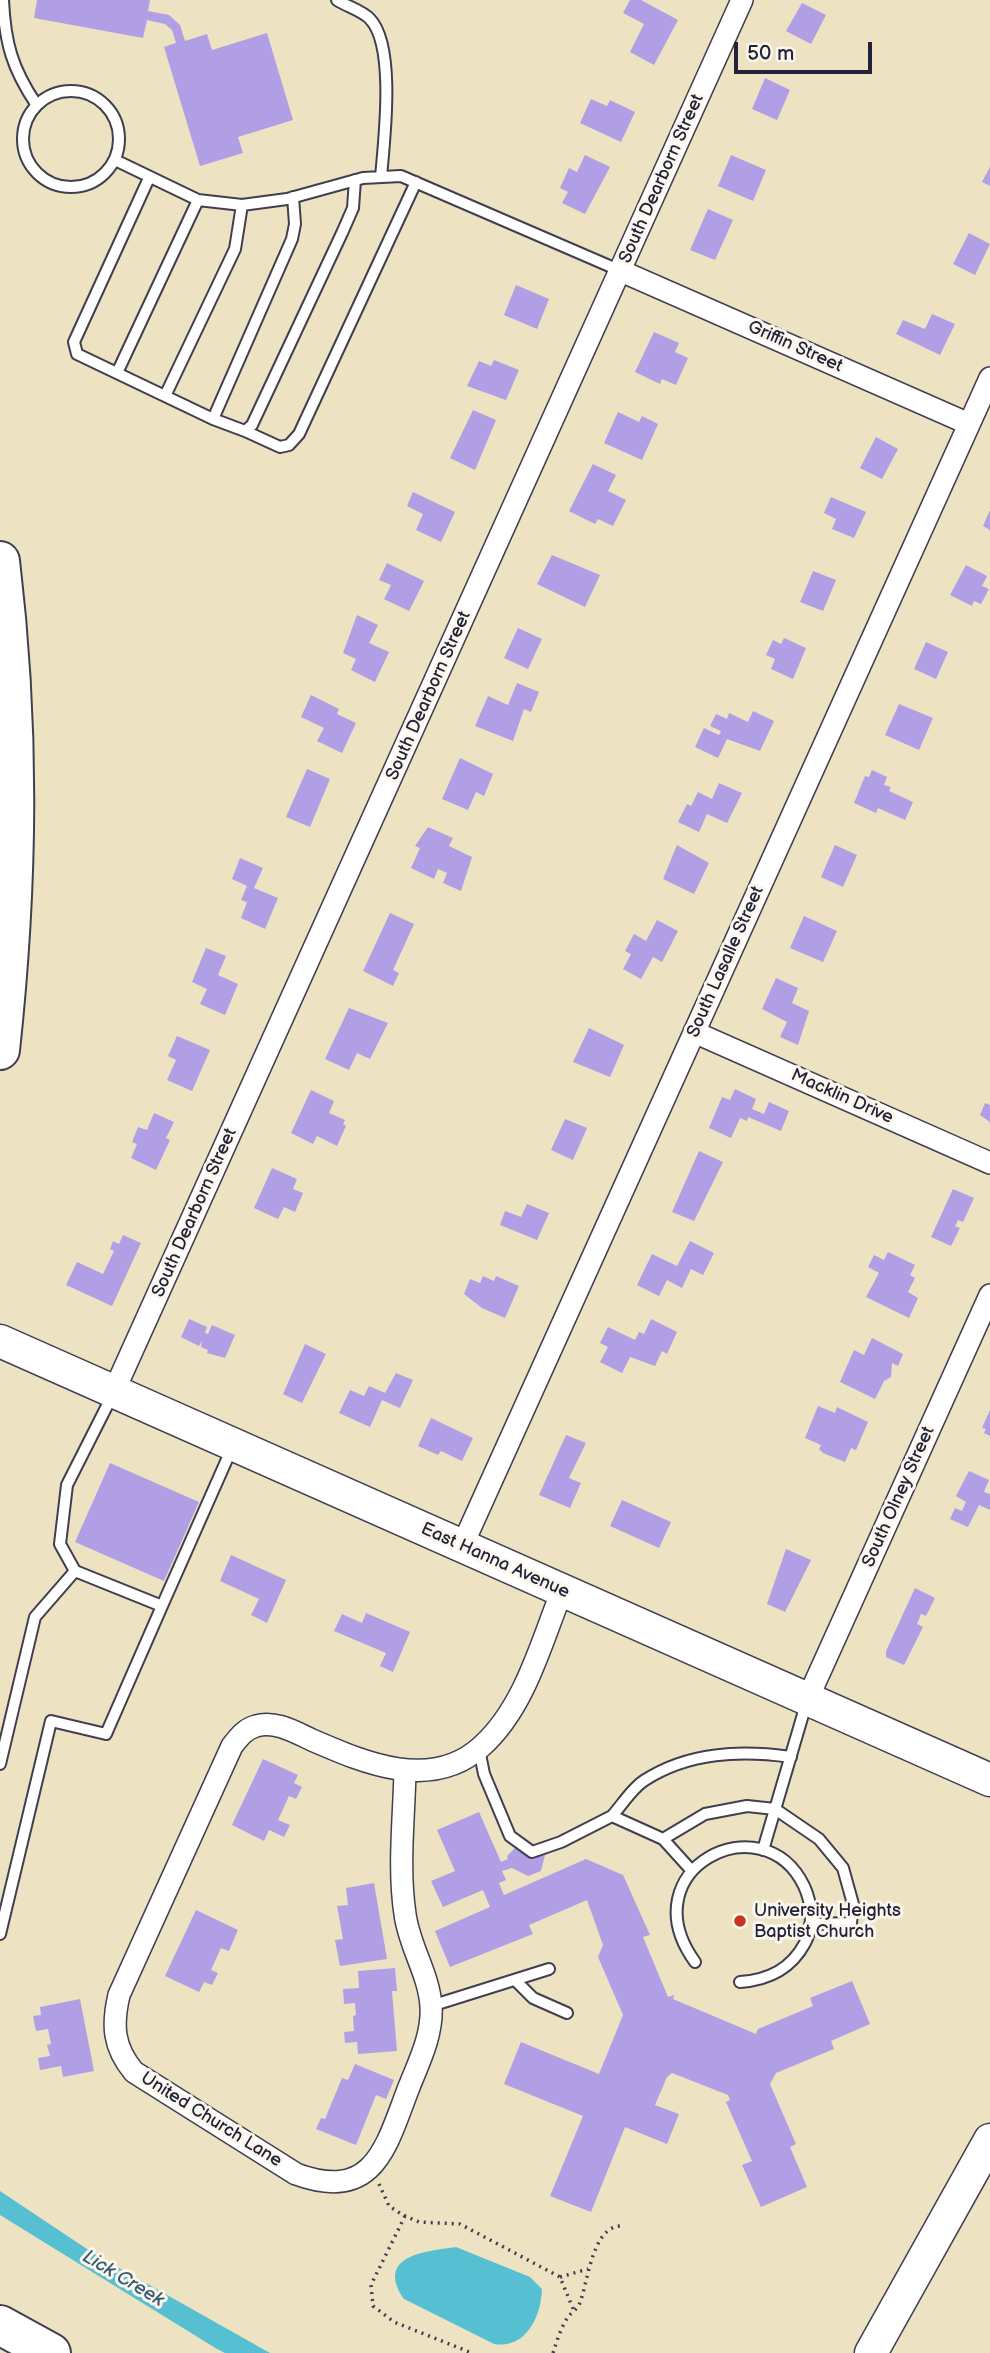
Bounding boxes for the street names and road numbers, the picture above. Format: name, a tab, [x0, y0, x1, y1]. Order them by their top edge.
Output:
street label: South Dearborn Street	[615, 91, 709, 267]
street label: Griffin Street	[744, 316, 846, 378]
street label: South Dearborn Street	[382, 608, 476, 784]
street label: South Lasalle Street	[683, 883, 769, 1041]
street label: Macklin Drive	[788, 1065, 896, 1129]
street label: South Dearborn Street	[148, 1125, 242, 1301]
street label: South Olney Street	[858, 1423, 940, 1571]
street label: East Hanna Avenue	[417, 1519, 573, 1603]
street label: United Church Lane	[136, 2068, 286, 2172]

